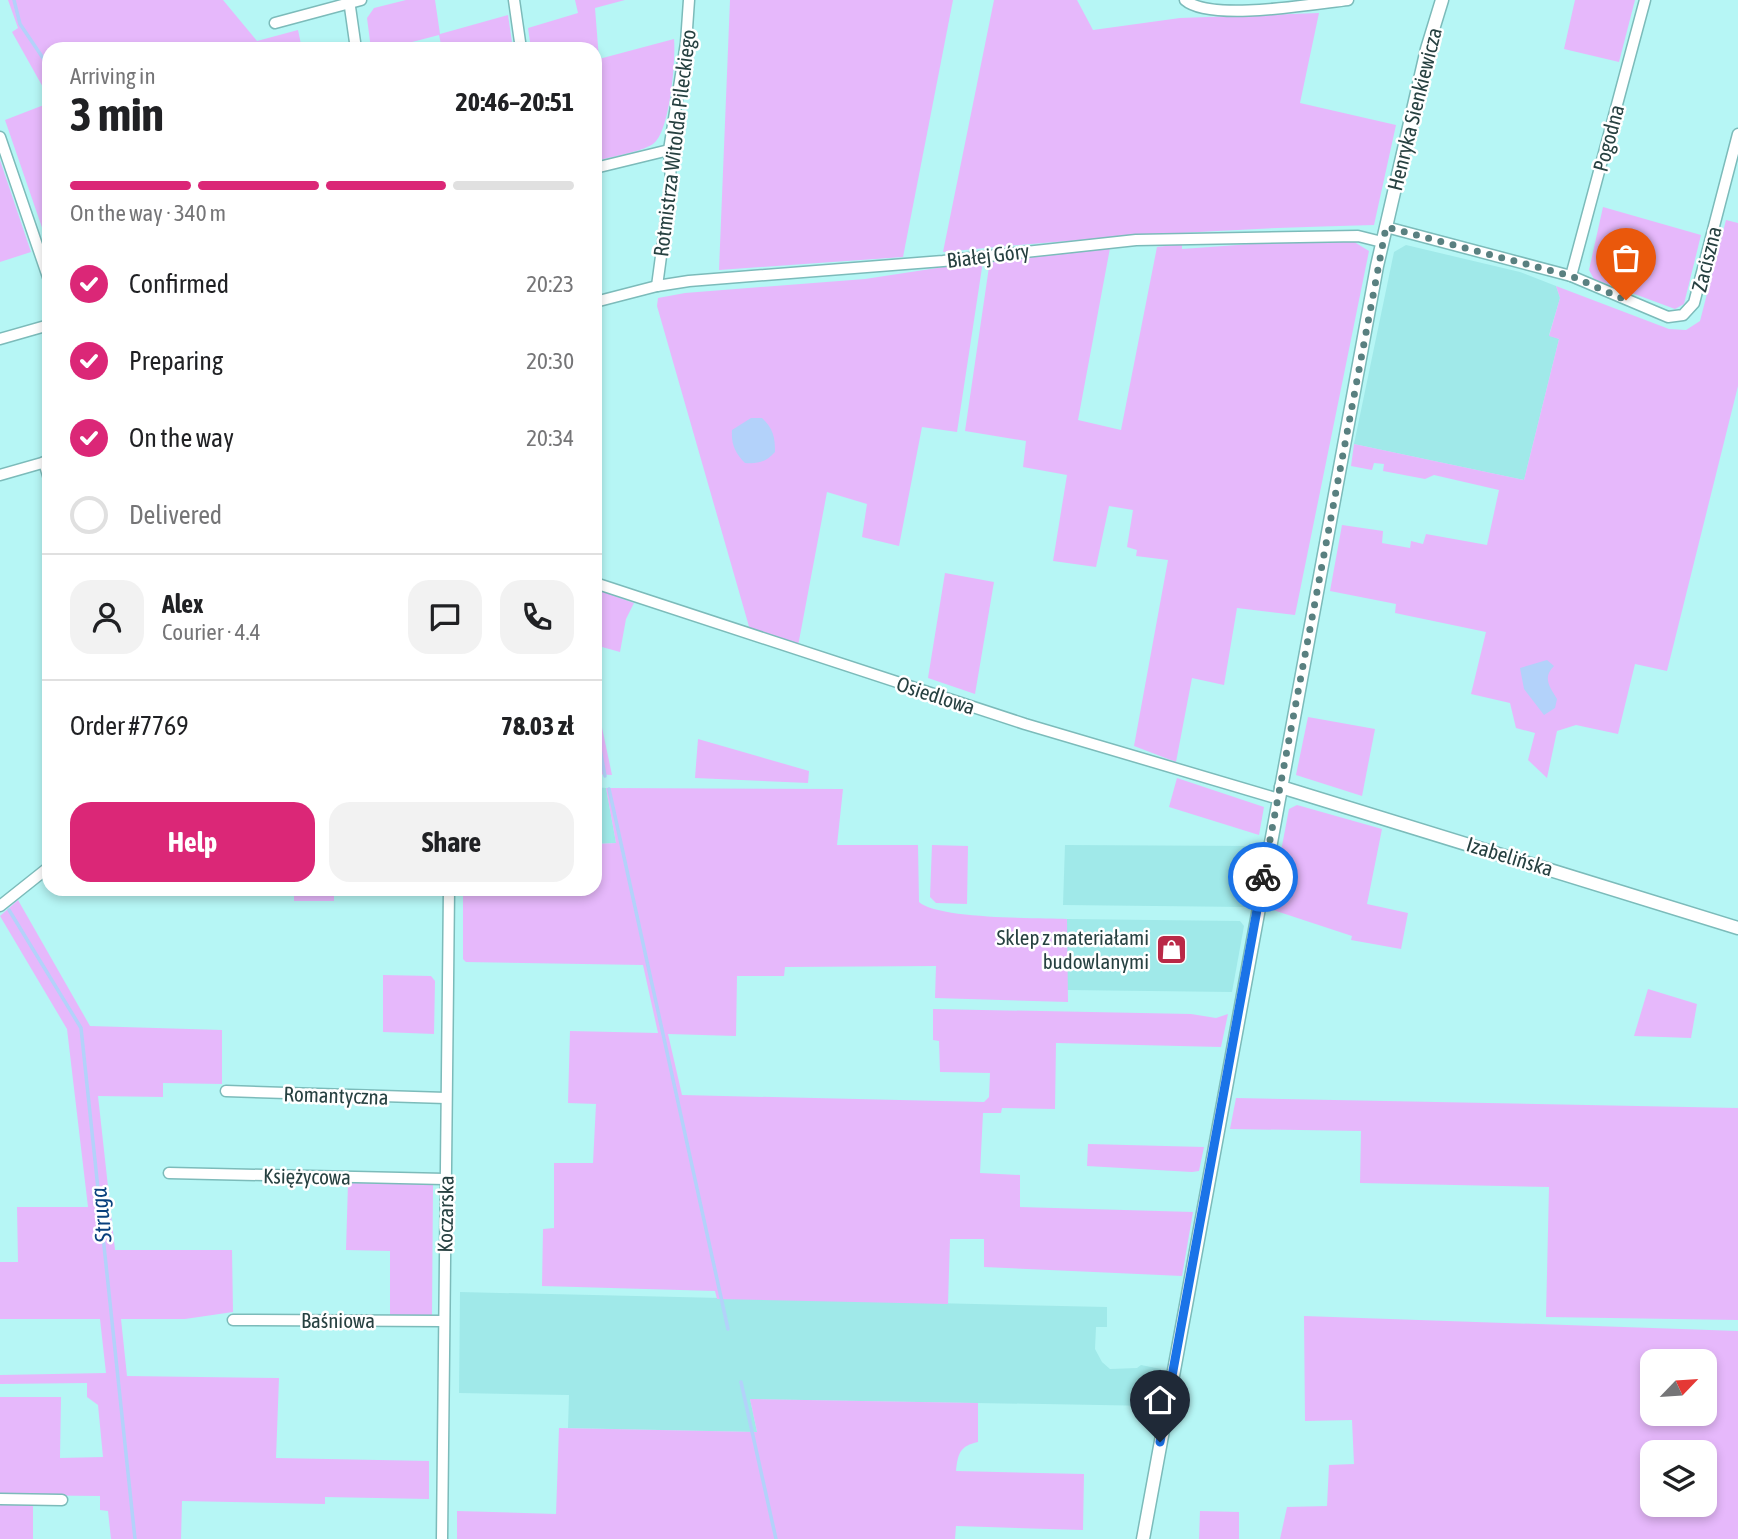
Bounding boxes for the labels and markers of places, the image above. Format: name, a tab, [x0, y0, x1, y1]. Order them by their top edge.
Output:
pin	[1596, 228, 1656, 300]
place label: Sklep z materiałami budowlanymi	[996, 925, 1149, 973]
shop icon: Sklep z materiałami budowlanymi	[1155, 932, 1189, 966]
pin	[1130, 1370, 1190, 1442]

